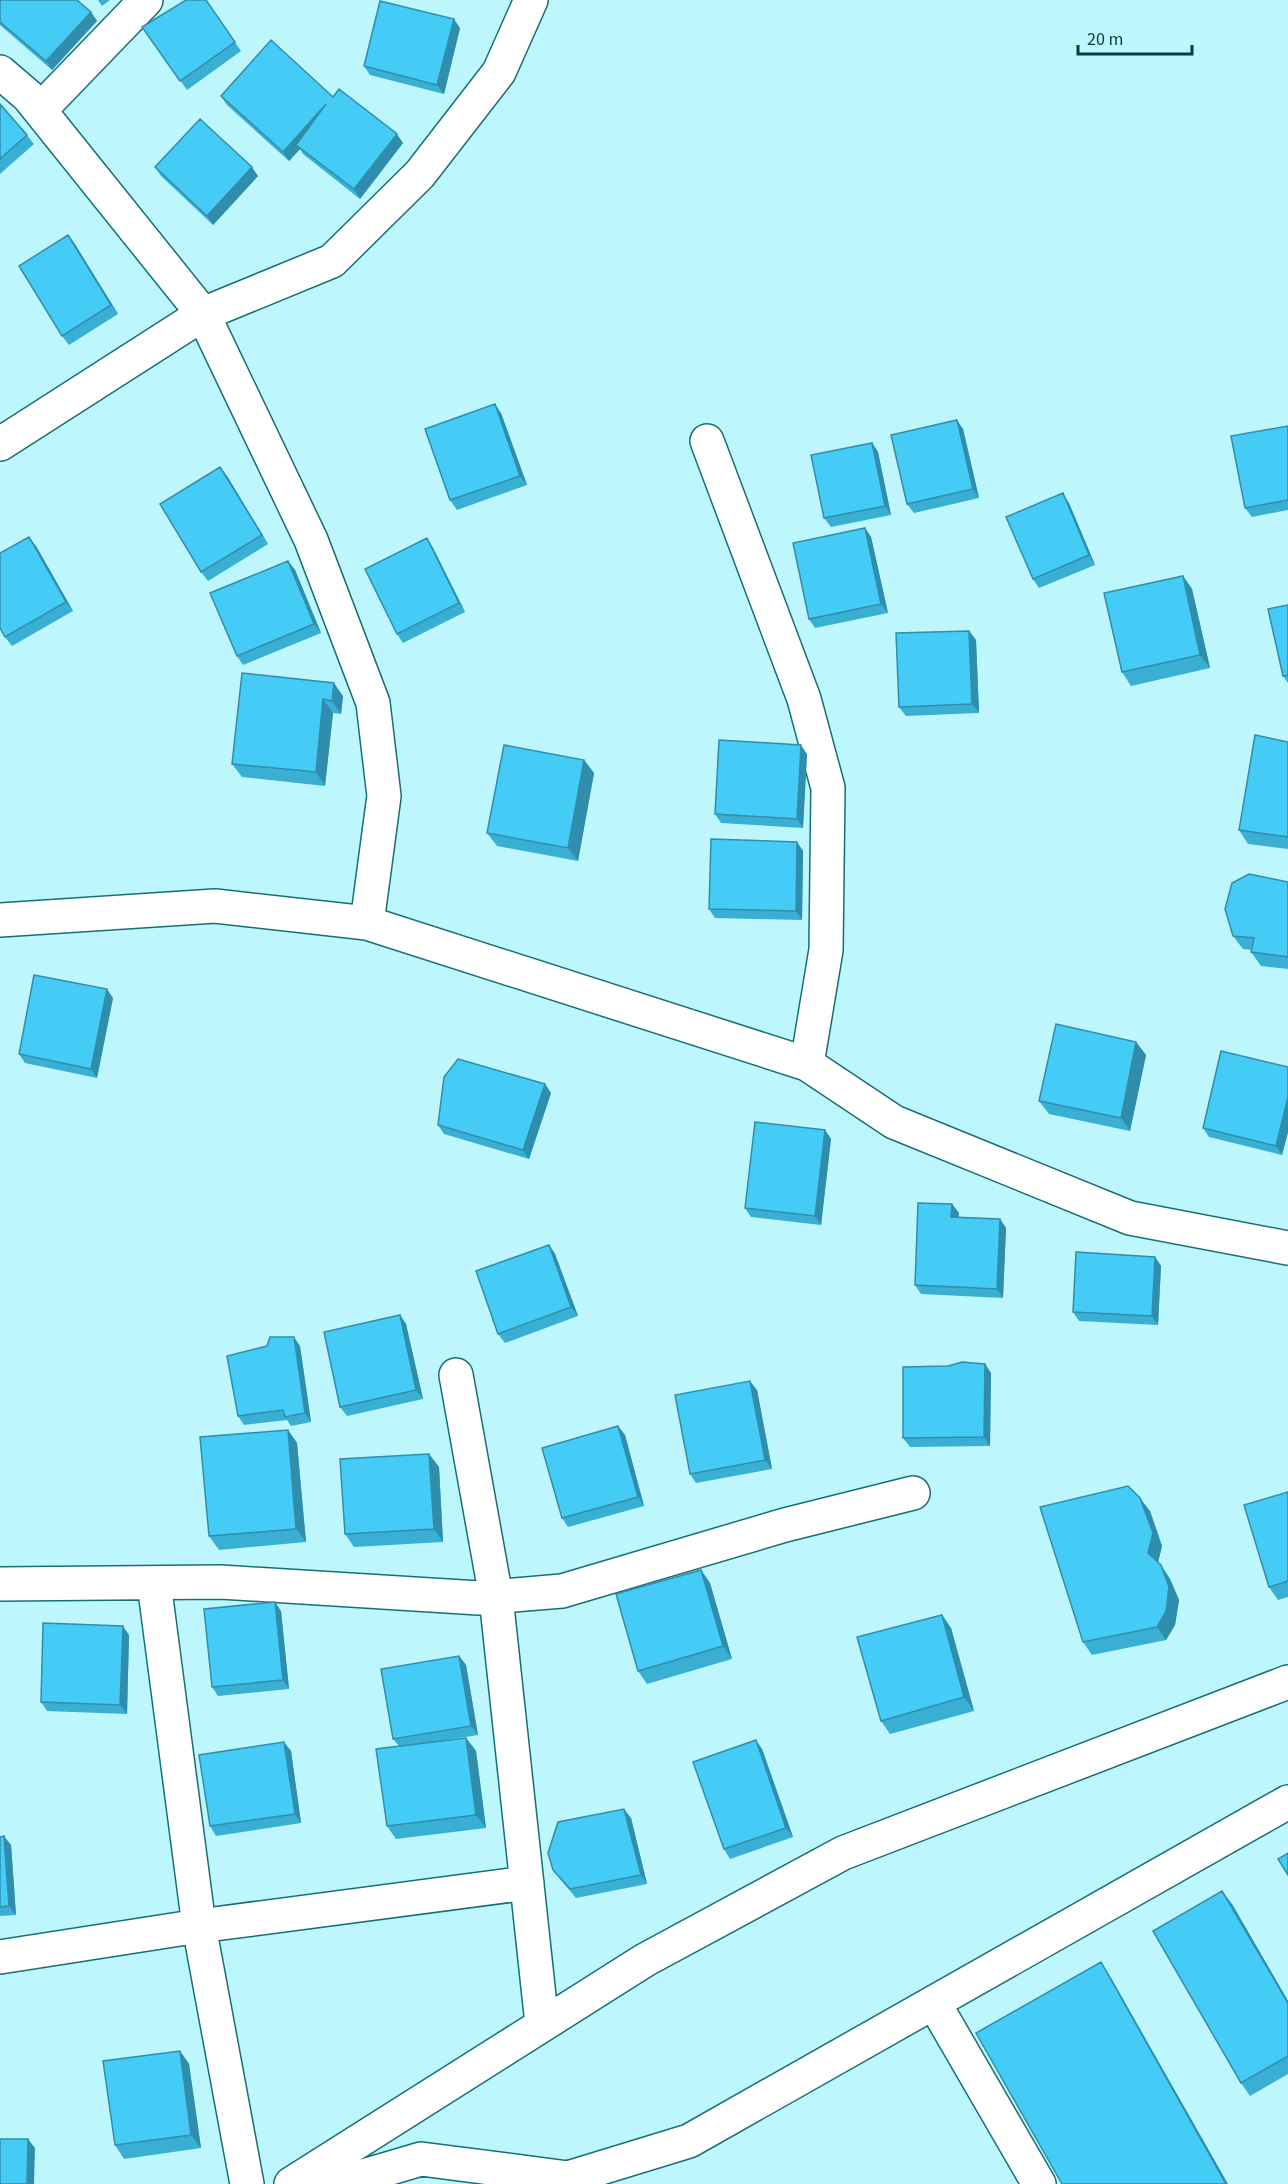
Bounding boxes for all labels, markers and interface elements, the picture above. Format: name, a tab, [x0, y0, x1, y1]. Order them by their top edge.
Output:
scale bar	[1078, 18, 1192, 56]
text: 20 m	[1087, 27, 1123, 52]

